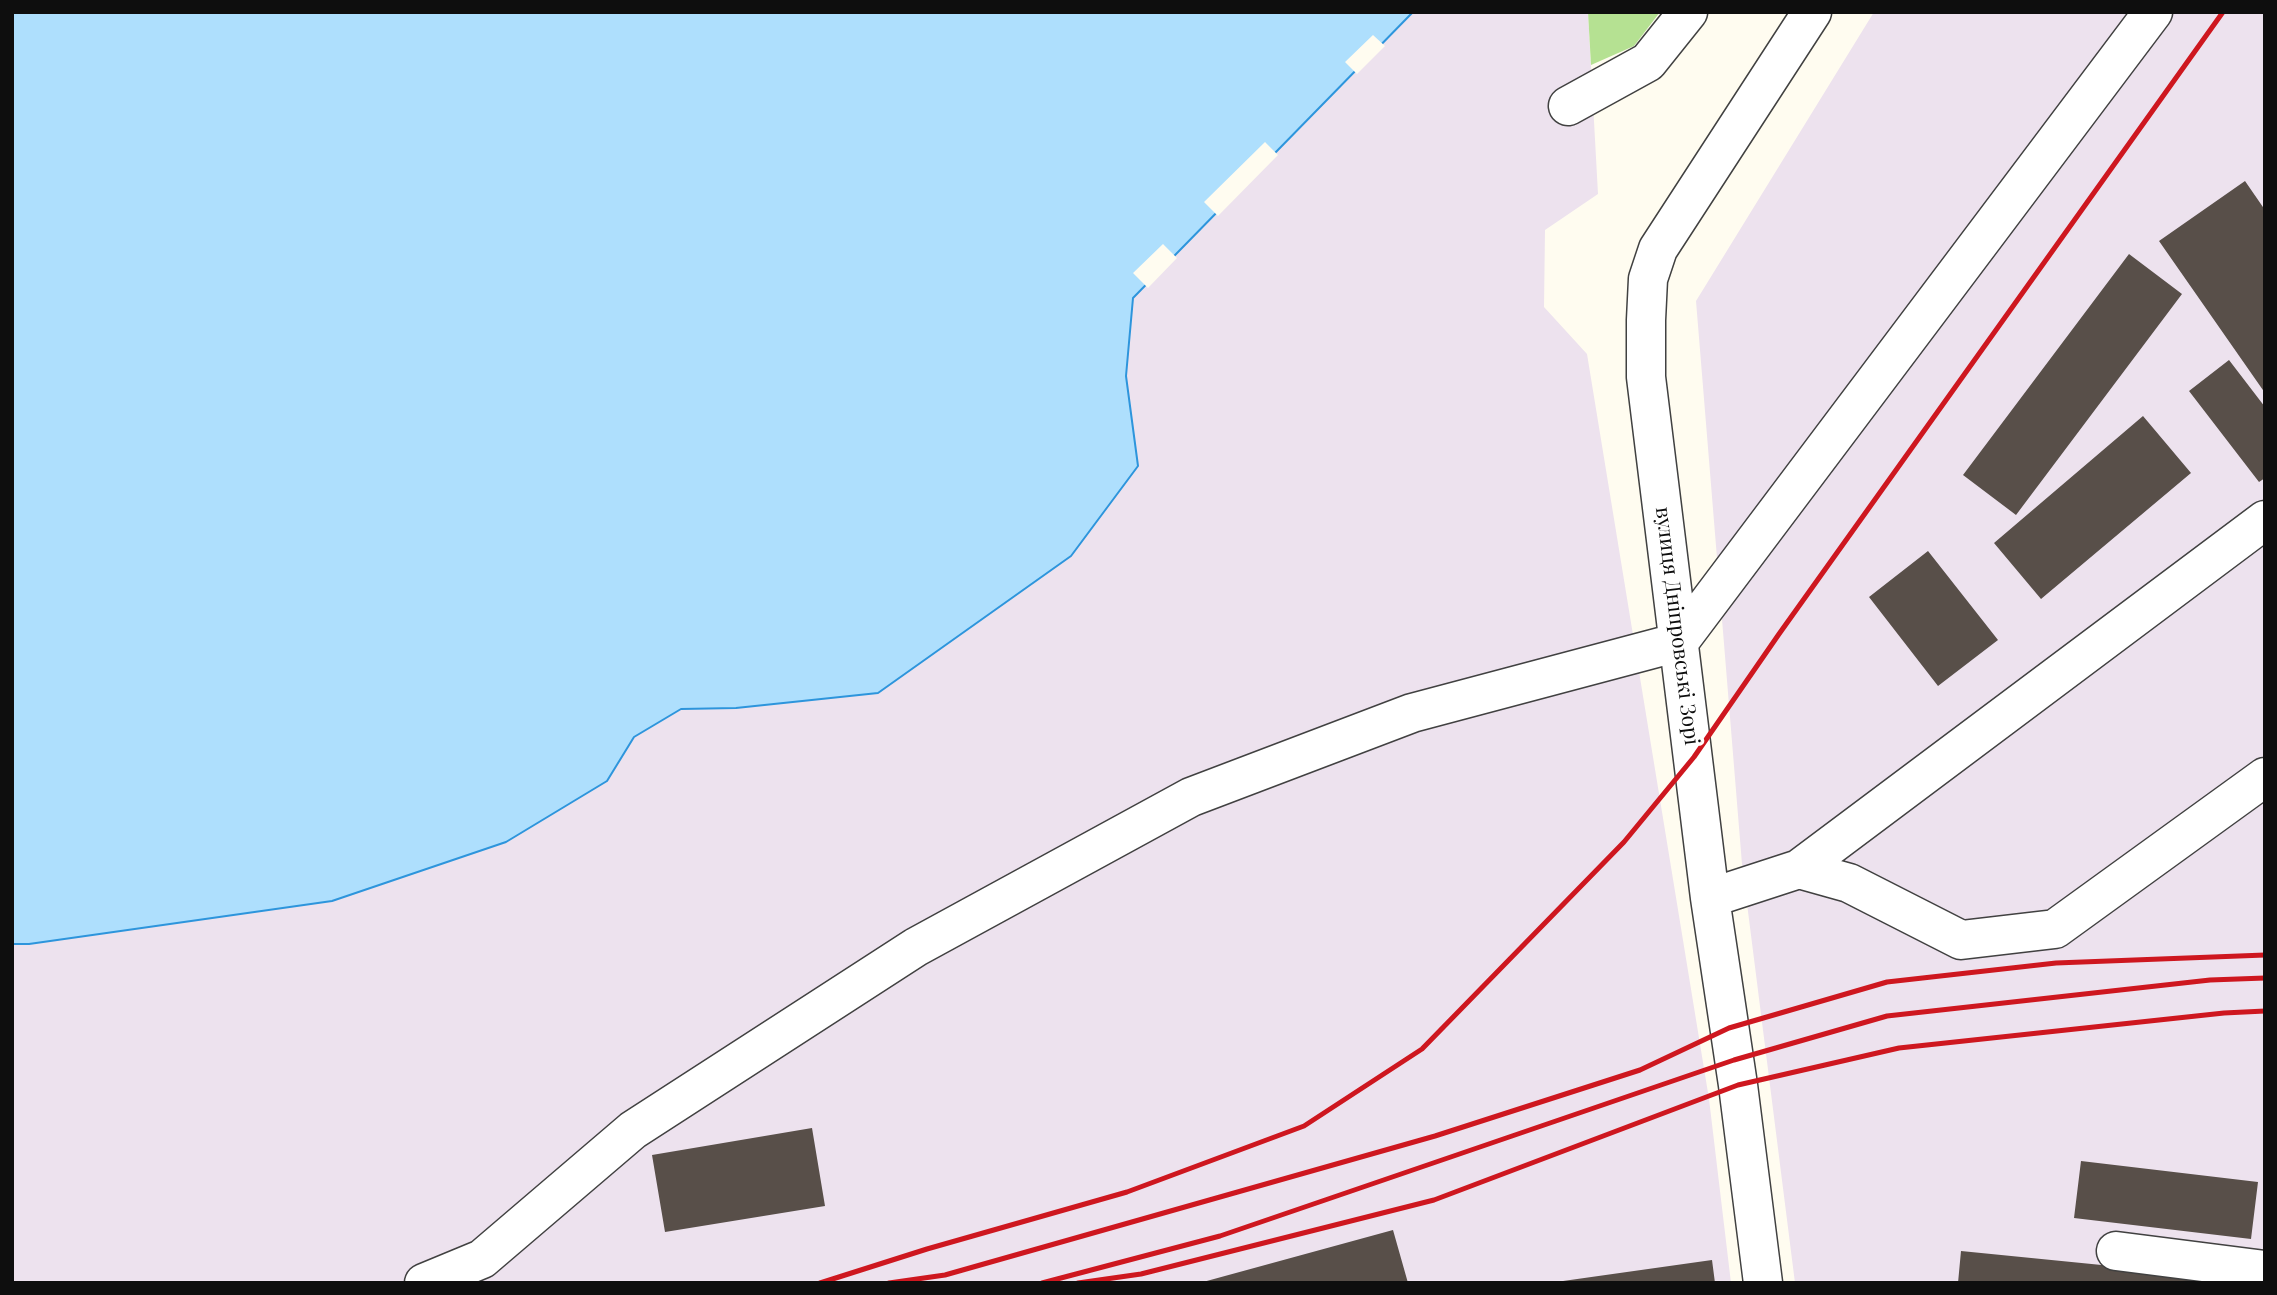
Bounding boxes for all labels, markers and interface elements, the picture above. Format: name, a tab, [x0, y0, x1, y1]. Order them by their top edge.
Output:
street label: вулиця Дніпровські Зорі	[1650, 505, 1704, 747]

